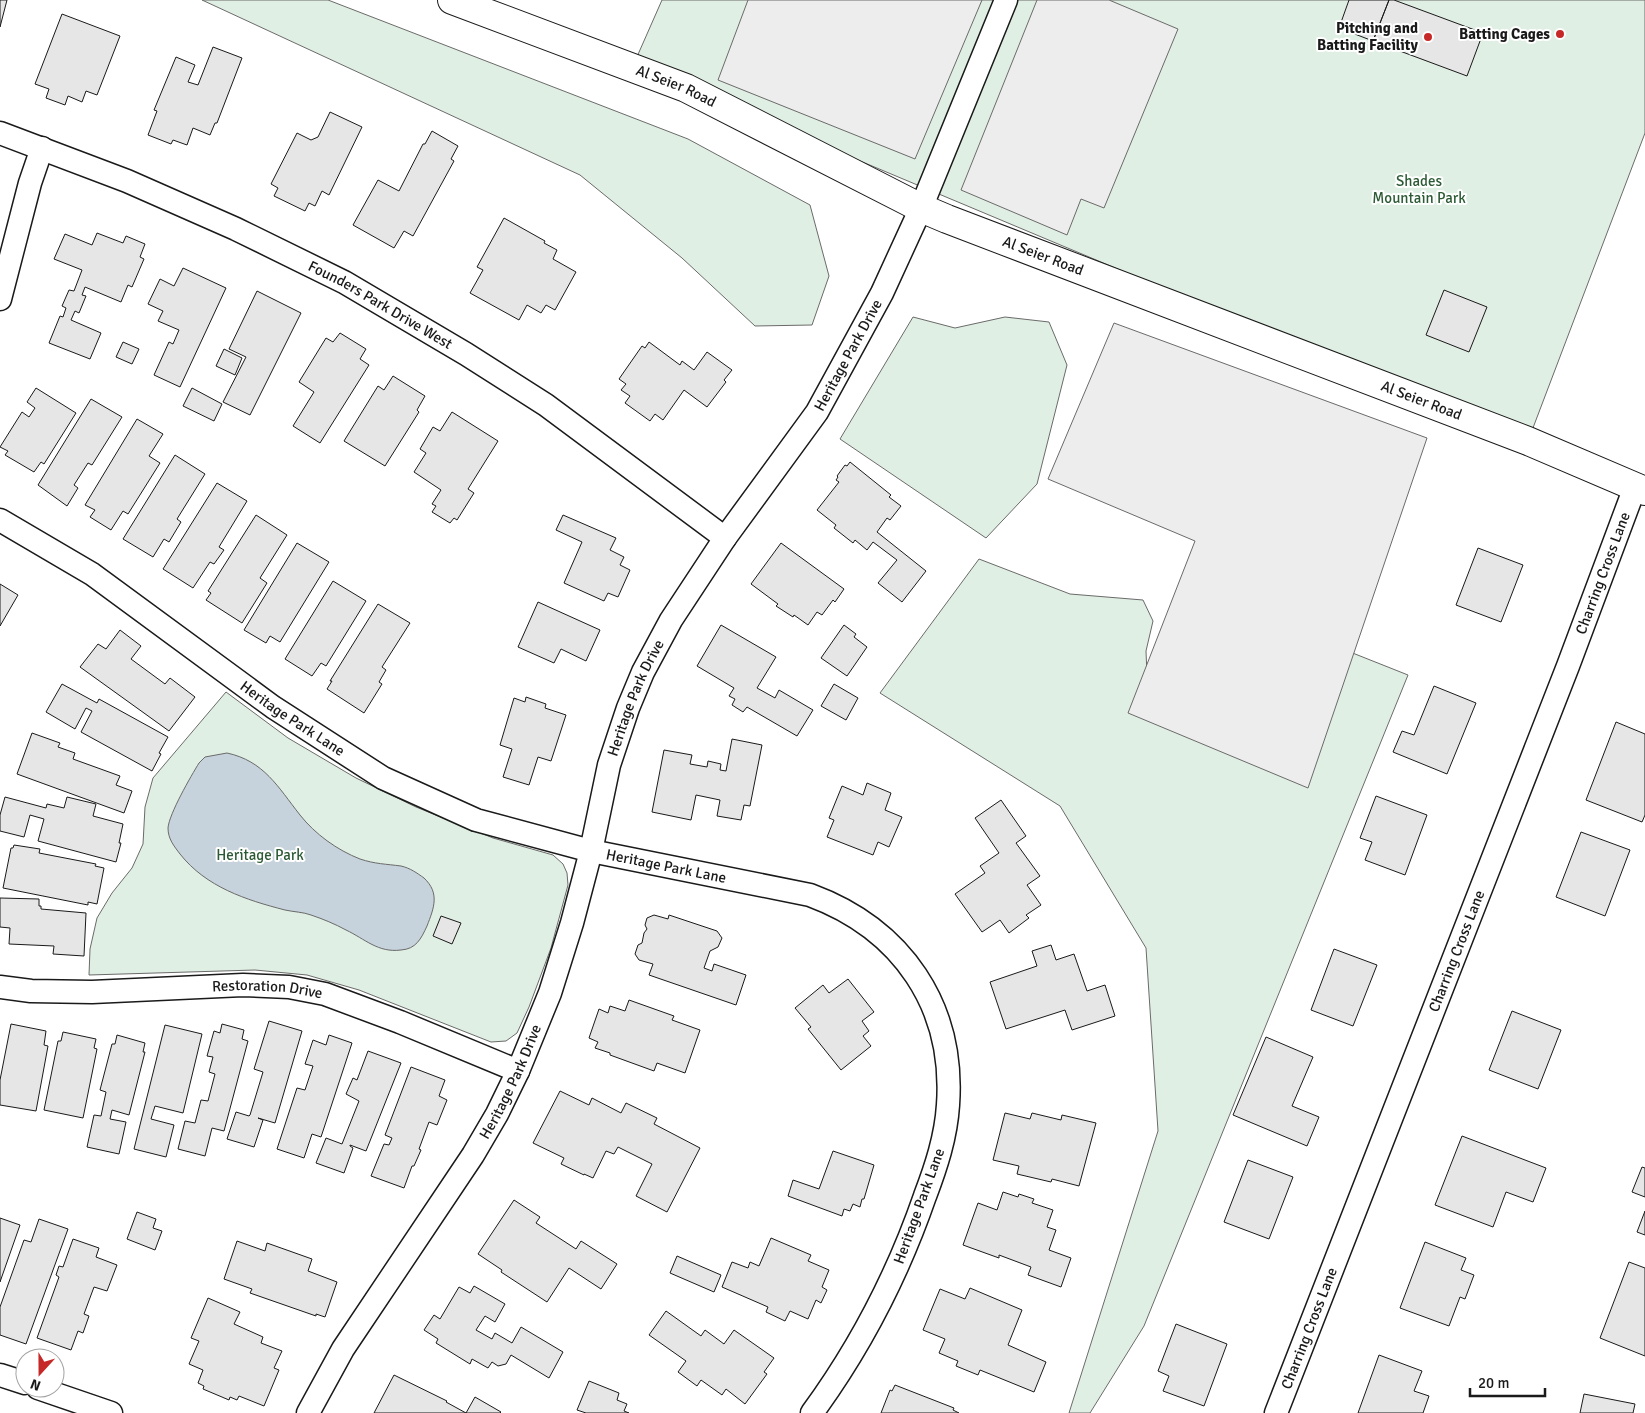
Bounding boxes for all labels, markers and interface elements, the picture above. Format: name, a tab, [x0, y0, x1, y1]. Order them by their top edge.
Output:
place label: Pitching and Batting Facility	[1317, 19, 1419, 54]
place label: Batting Cages	[1459, 25, 1550, 43]
marker: Batting Cages	[1554, 28, 1566, 40]
marker: Pitching and Batting Facility	[1422, 31, 1434, 43]
street label: Al Seier Road	[634, 61, 719, 111]
park label: Shades Mountain Park	[1372, 172, 1466, 207]
street label: Al Seier Road	[1000, 232, 1086, 279]
street label: Founders Park Drive West	[305, 257, 456, 353]
street label: Heritage Park Drive	[810, 296, 886, 414]
street label: Al Seier Road	[1378, 377, 1464, 424]
street label: Charring Cross Lane	[1572, 510, 1634, 637]
street label: Heritage Park Drive	[604, 637, 668, 759]
street label: Heritage Park Lane	[237, 677, 348, 760]
street label: Heritage Park Lane	[604, 845, 728, 887]
park label: Heritage Park	[216, 846, 304, 864]
street label: Charring Cross Lane	[1425, 888, 1488, 1015]
street label: Restoration Drive	[212, 976, 324, 1002]
street label: Heritage Park Drive	[475, 1022, 545, 1142]
street label: Heritage Park Lane	[890, 1146, 948, 1266]
street label: Charring Cross Lane	[1277, 1265, 1341, 1392]
north arrow	[15, 1348, 65, 1398]
scale bar	[1470, 1366, 1545, 1398]
text: 20 m	[1478, 1374, 1509, 1392]
text: N	[28, 1375, 43, 1394]

